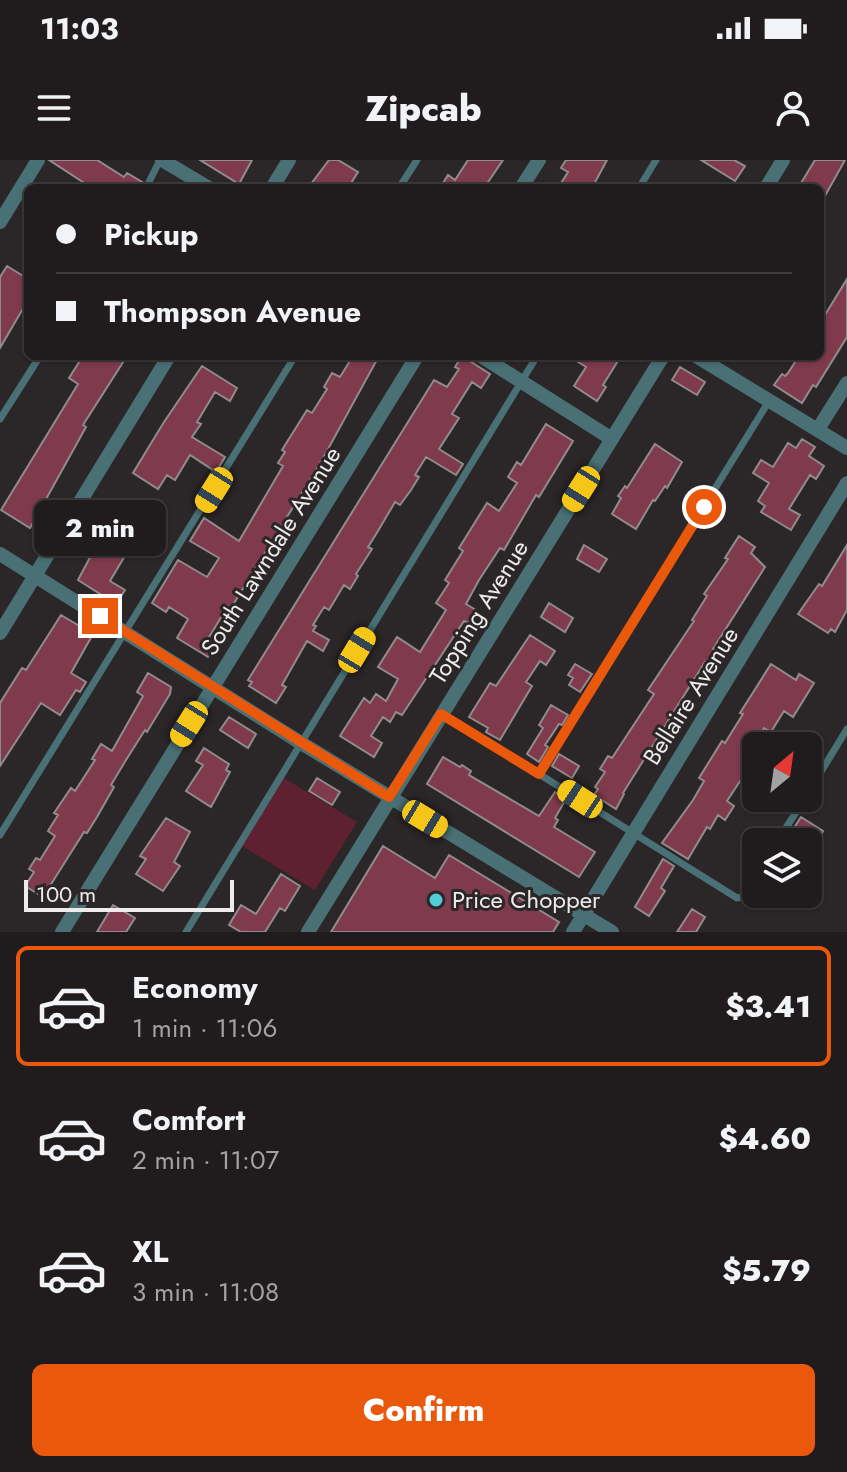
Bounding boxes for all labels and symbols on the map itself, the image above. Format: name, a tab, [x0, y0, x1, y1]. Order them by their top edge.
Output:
street label: South Lawndale Avenue	[192, 439, 349, 662]
car	[558, 462, 604, 516]
car	[191, 463, 237, 517]
route start	[686, 489, 722, 525]
callout: 2 min	[34, 500, 166, 556]
street label: Topping Avenue	[420, 533, 537, 690]
route end	[82, 598, 118, 634]
street label: Bellaire Avenue	[634, 620, 747, 771]
car	[334, 623, 380, 677]
car	[166, 697, 212, 751]
north arrow	[742, 732, 822, 812]
car	[553, 776, 607, 822]
car	[398, 796, 452, 842]
scale bar	[24, 876, 234, 912]
place label: Price Chopper	[452, 882, 601, 917]
marker: Price Chopper	[427, 891, 445, 909]

